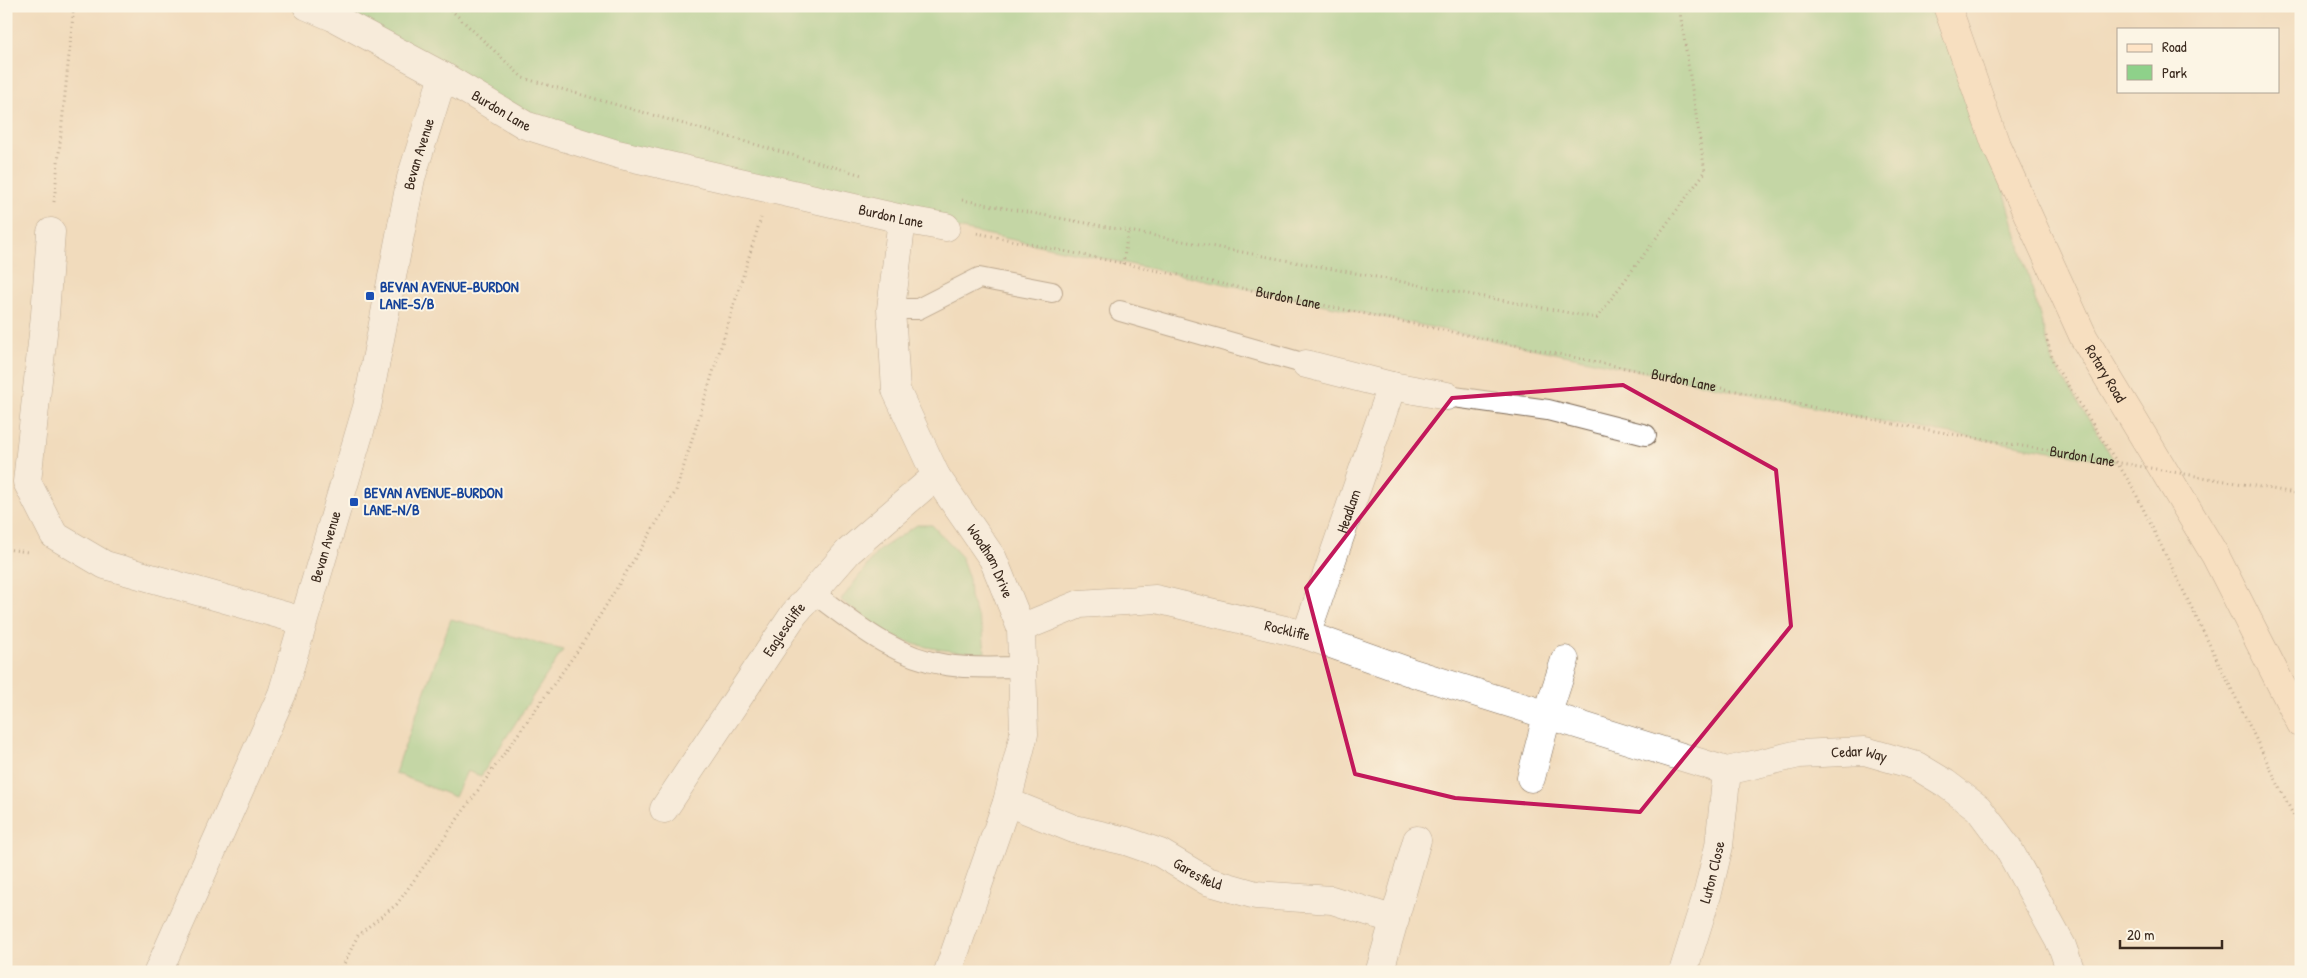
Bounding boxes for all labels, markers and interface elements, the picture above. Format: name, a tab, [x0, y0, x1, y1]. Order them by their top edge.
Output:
legend	[2117, 28, 2280, 92]
text: Road	[2162, 36, 2187, 57]
text: Park	[2162, 62, 2187, 83]
street label: Burdon Lane	[468, 85, 533, 136]
street label: Bevan Avenue	[398, 116, 439, 192]
street label: Burdon Lane	[857, 198, 925, 233]
place label: BEVAN AVENUE-BURDON LANE-S/B	[380, 276, 519, 314]
street label: Burdon Lane	[1254, 280, 1323, 314]
marker: BEVAN AVENUE-BURDON LANE-S/B	[364, 290, 376, 302]
street label: Rotary Road	[2080, 340, 2132, 406]
street label: Burdon Lane	[1650, 363, 1718, 397]
street label: Burdon Lane	[2048, 440, 2117, 472]
place label: BEVAN AVENUE-BURDON LANE-N/B	[364, 482, 503, 520]
street label: Headlam	[1331, 486, 1366, 536]
marker: BEVAN AVENUE-BURDON LANE-N/B	[348, 496, 360, 508]
street label: Bevan Avenue	[305, 508, 346, 585]
street label: Woodham Drive	[962, 520, 1019, 601]
street label: Eaglescliffe	[757, 597, 810, 661]
street label: Rockliffe	[1263, 614, 1313, 646]
street label: Cedar Way	[1831, 740, 1890, 767]
street label: Luton Close	[1694, 840, 1729, 906]
street label: Garesfield	[1170, 852, 1224, 895]
scale bar	[2120, 918, 2222, 950]
text: 20 m	[2127, 924, 2154, 945]

